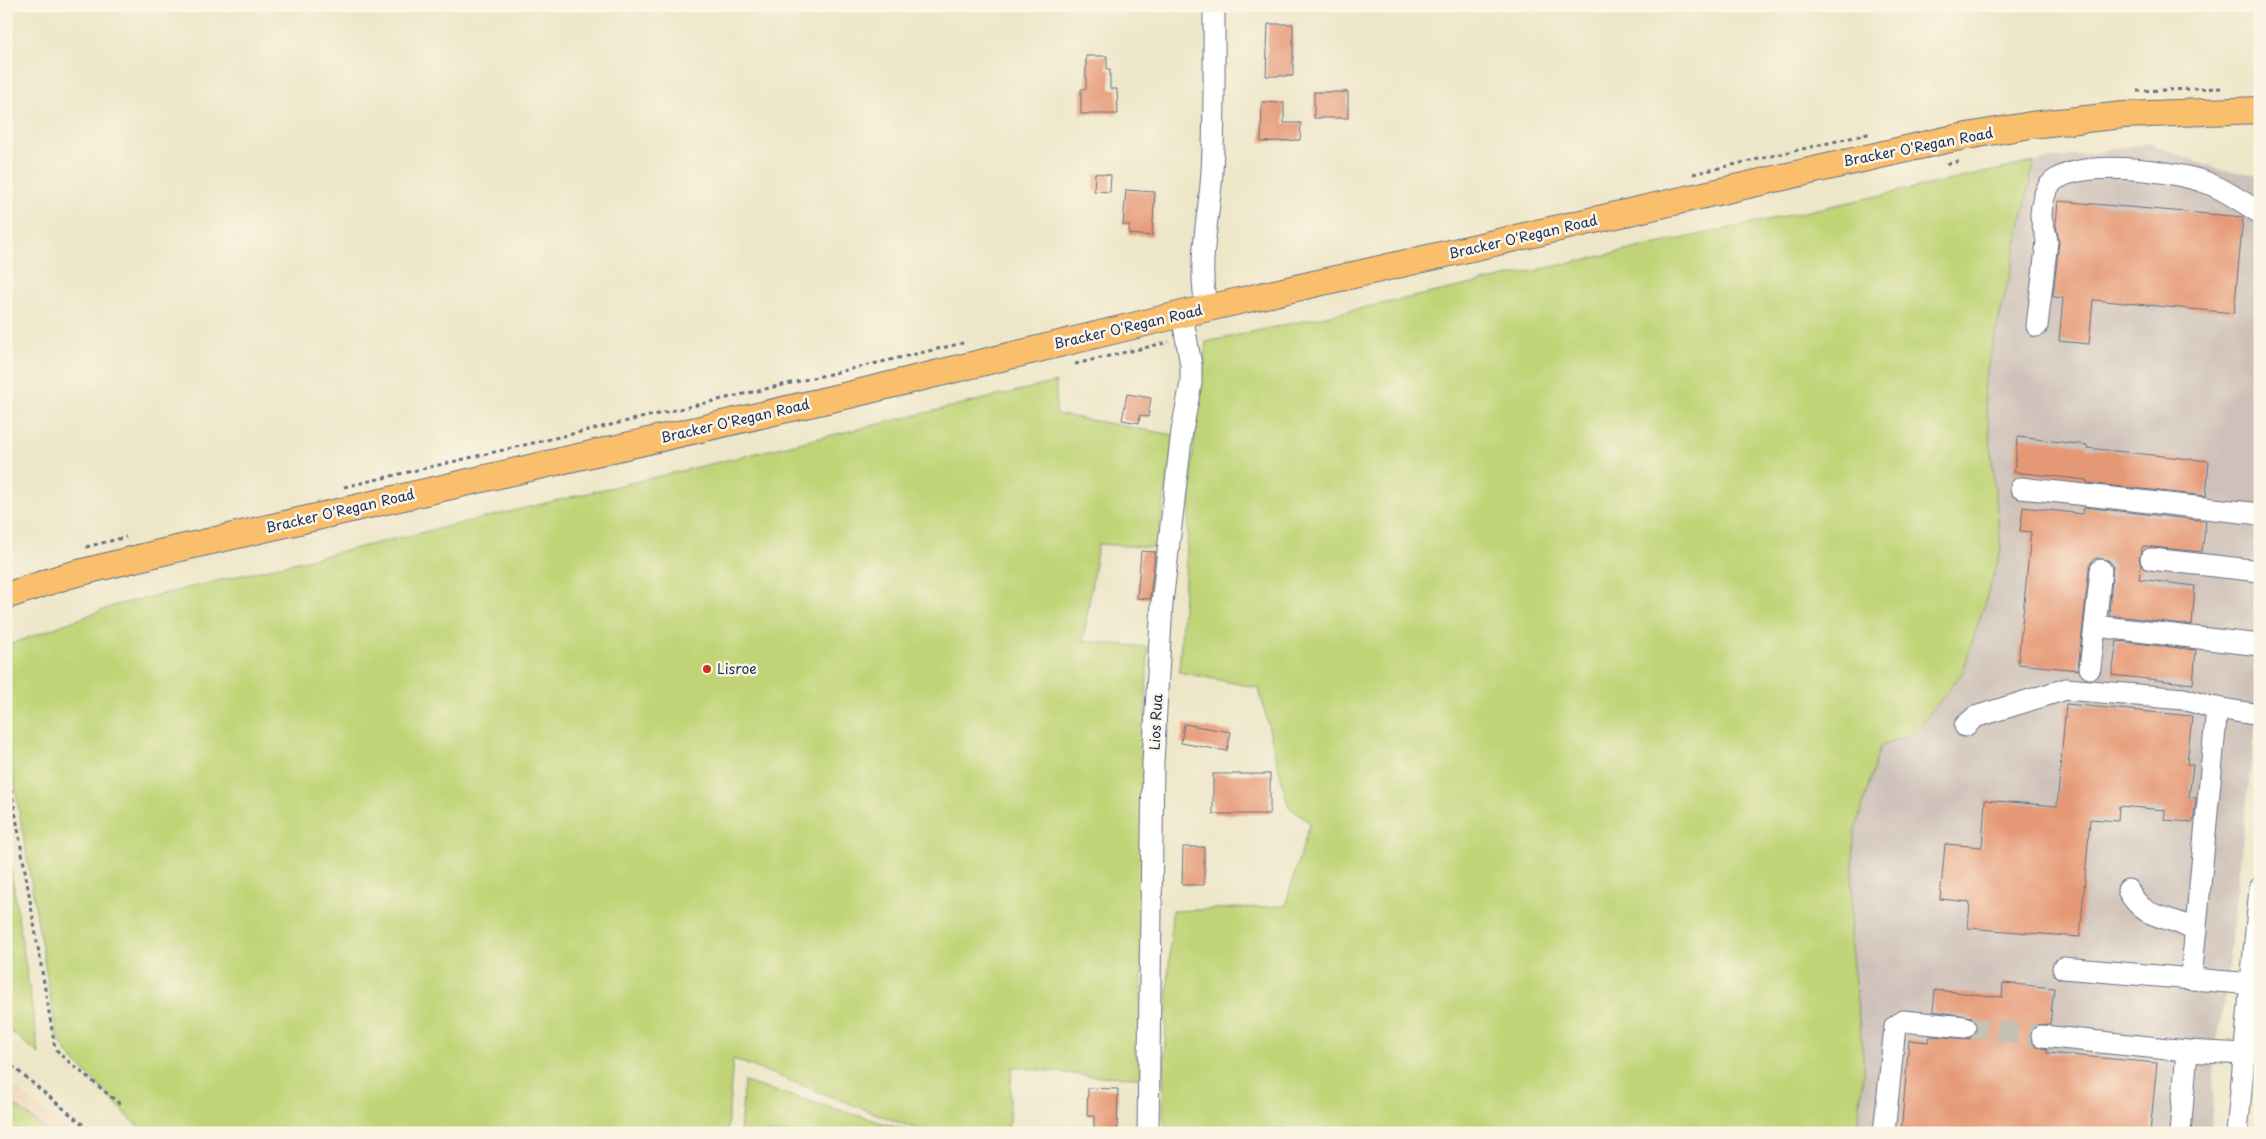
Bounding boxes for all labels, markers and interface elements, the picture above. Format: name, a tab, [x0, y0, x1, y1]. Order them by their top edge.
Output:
street label: Bracker O'Regan Road	[1841, 122, 1995, 171]
street label: Bracker O'Regan Road	[1446, 209, 1599, 264]
street label: Bracker O'Regan Road	[1051, 299, 1204, 354]
street label: Bracker O'Regan Road	[658, 393, 811, 448]
street label: Bracker O'Regan Road	[263, 483, 416, 538]
place label: Lisroe	[717, 658, 757, 679]
marker: Lisroe	[701, 663, 713, 675]
street label: Lios Rua	[1144, 693, 1167, 751]

